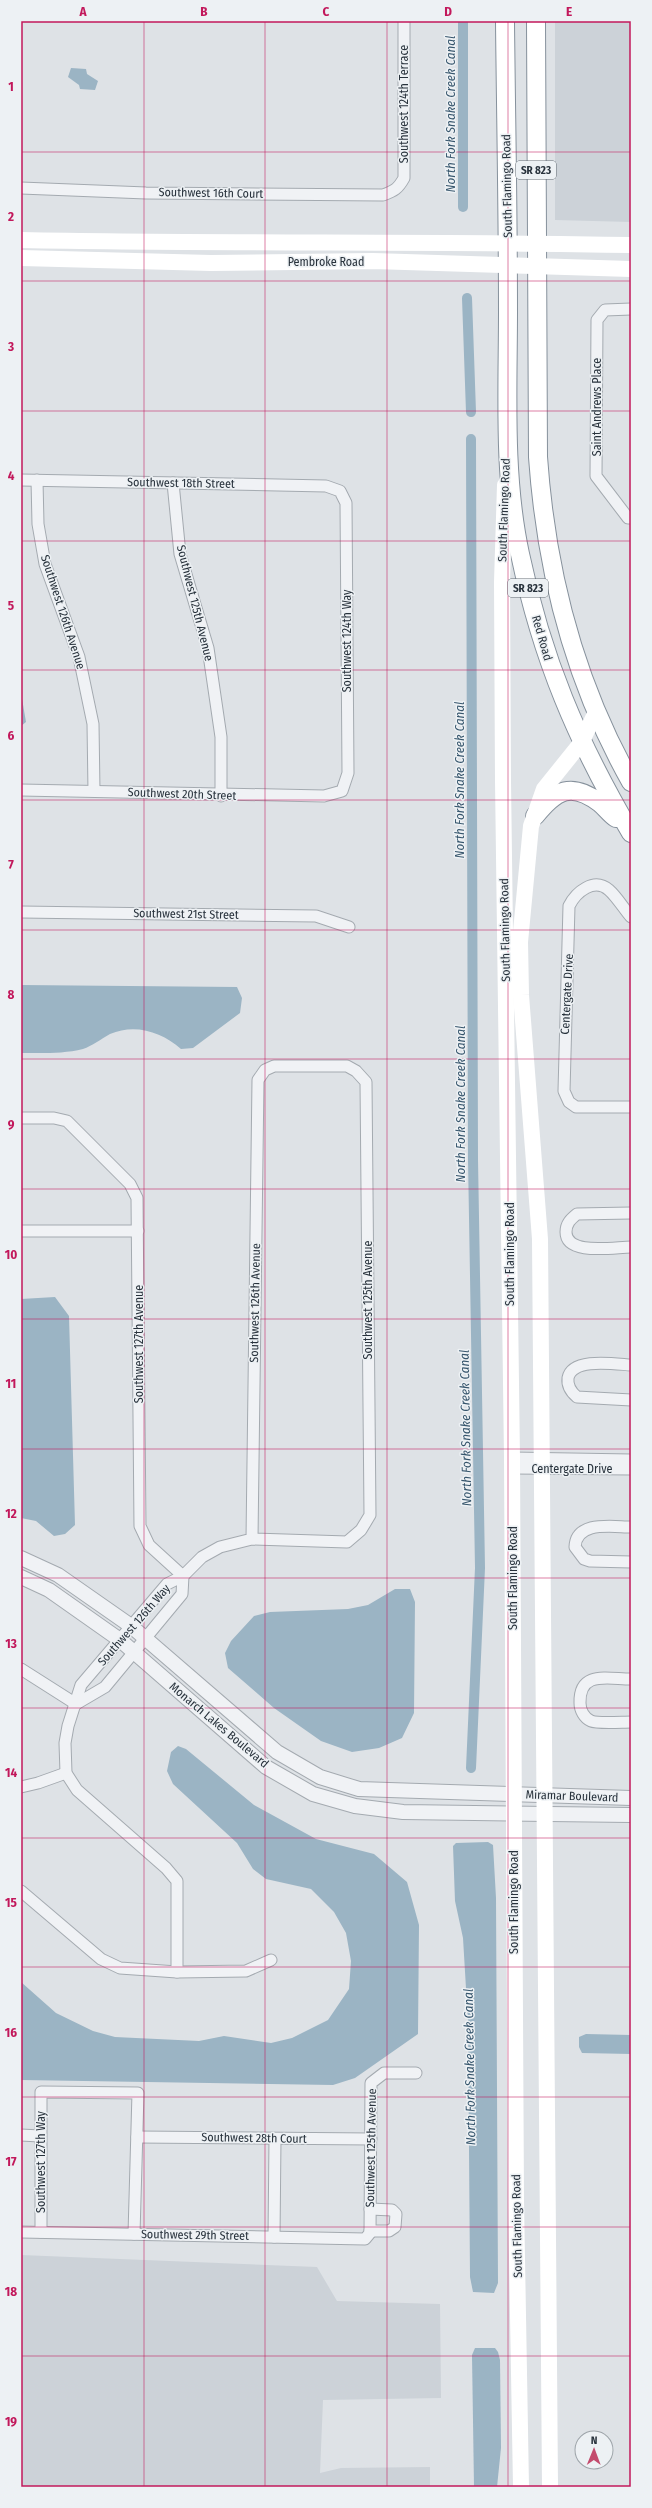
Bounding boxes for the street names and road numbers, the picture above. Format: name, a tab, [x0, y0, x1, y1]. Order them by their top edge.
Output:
street label: Southwest 124th Terrace	[397, 45, 411, 163]
street label: South Flamingo Road	[499, 134, 515, 238]
road number: SR 823	[516, 161, 556, 179]
street label: Southwest 16th Court	[159, 185, 264, 201]
street label: Pembroke Road	[288, 255, 364, 269]
street label: Saint Andrews Place	[590, 358, 604, 456]
street label: South Flamingo Road	[495, 458, 513, 562]
street label: Southwest 18th Street	[127, 475, 235, 491]
street label: Southwest 125th Avenue	[174, 544, 216, 662]
street label: Southwest 126th Avenue	[38, 553, 88, 671]
road number: SR 823	[508, 579, 548, 597]
street label: Southwest 124th Way	[340, 589, 354, 692]
street label: Red Road	[529, 614, 555, 662]
street label: Southwest 20th Street	[127, 785, 237, 803]
street label: South Flamingo Road	[497, 878, 513, 982]
street label: Southwest 21st Street	[133, 906, 239, 922]
street label: Centergate Drive	[558, 953, 576, 1035]
street label: South Flamingo Road	[503, 1202, 517, 1306]
street label: Southwest 125th Avenue	[361, 1240, 375, 1359]
street label: Southwest 126th Avenue	[247, 1243, 263, 1363]
street label: Southwest 127th Avenue	[132, 1285, 146, 1403]
street label: Centergate Drive	[532, 1462, 613, 1476]
street label: South Flamingo Road	[506, 1526, 520, 1630]
street label: Southwest 126th Way	[95, 1581, 174, 1669]
street label: Monarch Lakes Boulevard	[167, 1679, 271, 1771]
street label: Miramar Boulevard	[525, 1787, 619, 1805]
street label: South Flamingo Road	[507, 1850, 521, 1954]
street label: Southwest 125th Avenue	[363, 2088, 379, 2208]
street label: Southwest 127th Way	[34, 2110, 48, 2213]
street label: Southwest 28th Court	[201, 2130, 307, 2146]
street label: South Flamingo Road	[509, 2174, 525, 2278]
street label: Southwest 29th Street	[141, 2227, 249, 2243]

